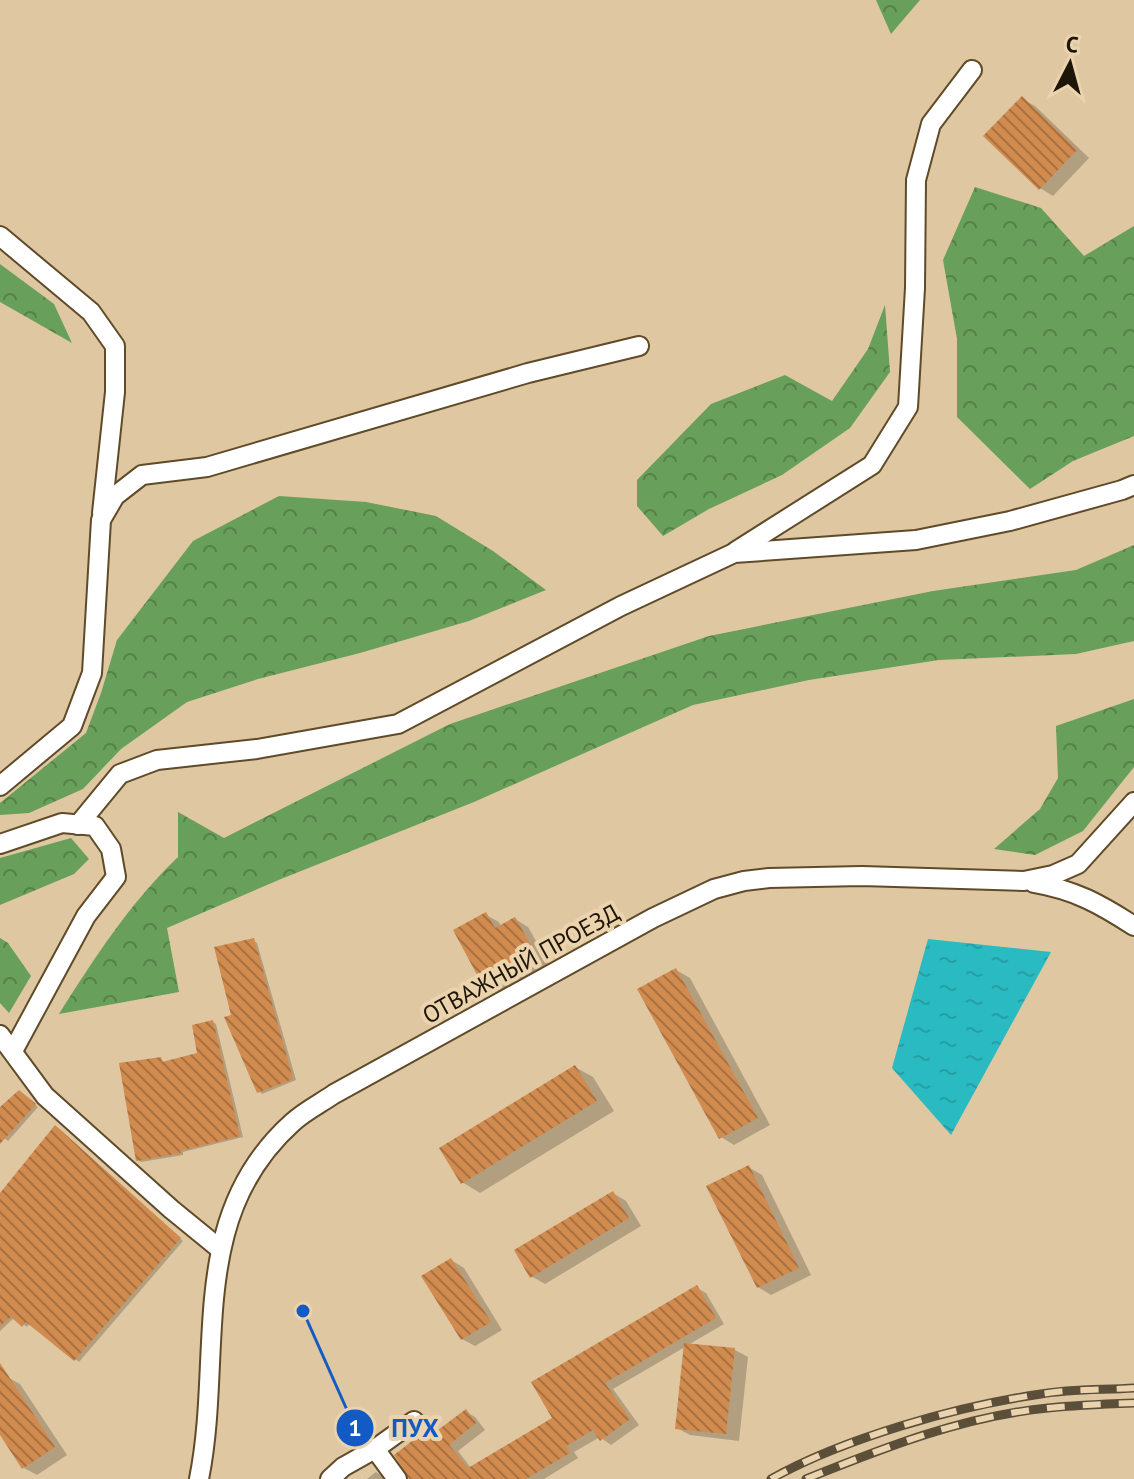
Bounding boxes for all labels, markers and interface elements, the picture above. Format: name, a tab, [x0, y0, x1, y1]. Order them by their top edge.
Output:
north arrow	[1030, 24, 1110, 104]
text: С	[1065, 30, 1080, 59]
street label: ОТВАЖНЫЙ ПРОЕЗД	[417, 897, 625, 1031]
callout: ПУХ	[335, 1403, 455, 1453]
text: ПУХ	[391, 1411, 439, 1444]
text: 1	[348, 1412, 362, 1443]

